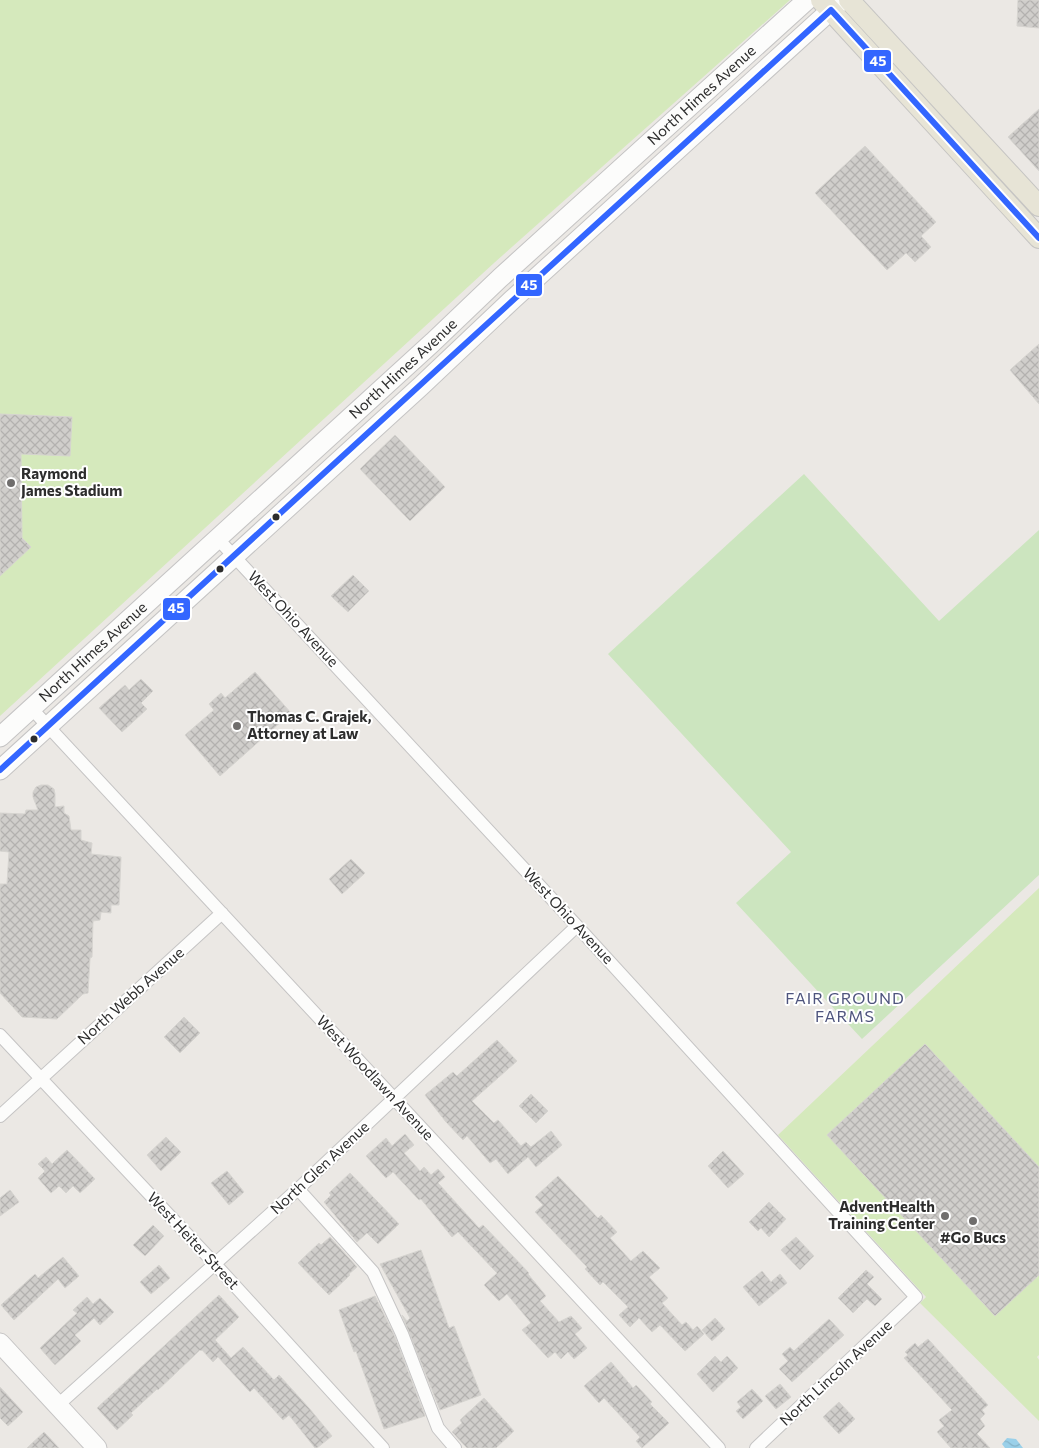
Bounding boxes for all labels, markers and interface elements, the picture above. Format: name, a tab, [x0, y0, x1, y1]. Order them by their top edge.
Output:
street label: North Himes Avenue	[643, 41, 759, 148]
line badge: 45	[863, 49, 892, 73]
text: 45	[870, 52, 886, 69]
line badge: 45	[515, 273, 543, 297]
text: 45	[521, 276, 537, 293]
street label: North Himes Avenue	[345, 314, 460, 422]
place label: Raymond James Stadium	[21, 464, 122, 499]
marker: Raymond James Stadium	[5, 477, 17, 489]
unlabelled marker	[271, 512, 281, 522]
unlabelled marker	[215, 564, 225, 574]
street label: West Ohio Avenue	[245, 567, 343, 670]
line badge: 45	[162, 597, 191, 621]
street label: North Himes Avenue	[35, 598, 150, 705]
text: 45	[168, 599, 184, 616]
place label: Thomas C. Grajek, Attorney at Law	[247, 707, 372, 742]
marker: Thomas C. Grajek, Attorney at Law	[231, 720, 243, 732]
unlabelled marker	[29, 734, 39, 744]
street label: West Ohio Avenue	[520, 864, 618, 967]
street label: North Webb Avenue	[74, 943, 187, 1048]
district label: FAIR GROUND FARMS	[785, 988, 905, 1025]
street label: West Woodlawn Avenue	[313, 1011, 438, 1143]
street label: North Glen Avenue	[266, 1117, 372, 1218]
street label: West Heiter Street	[144, 1188, 243, 1293]
place label: AdventHealth Training Center	[828, 1197, 935, 1232]
marker: AdventHealth Training Center	[939, 1210, 951, 1222]
marker: #Go Bucs	[967, 1215, 979, 1227]
place label: #Go Bucs	[940, 1228, 1006, 1246]
street label: North Lincoln Avenue	[776, 1316, 895, 1429]

